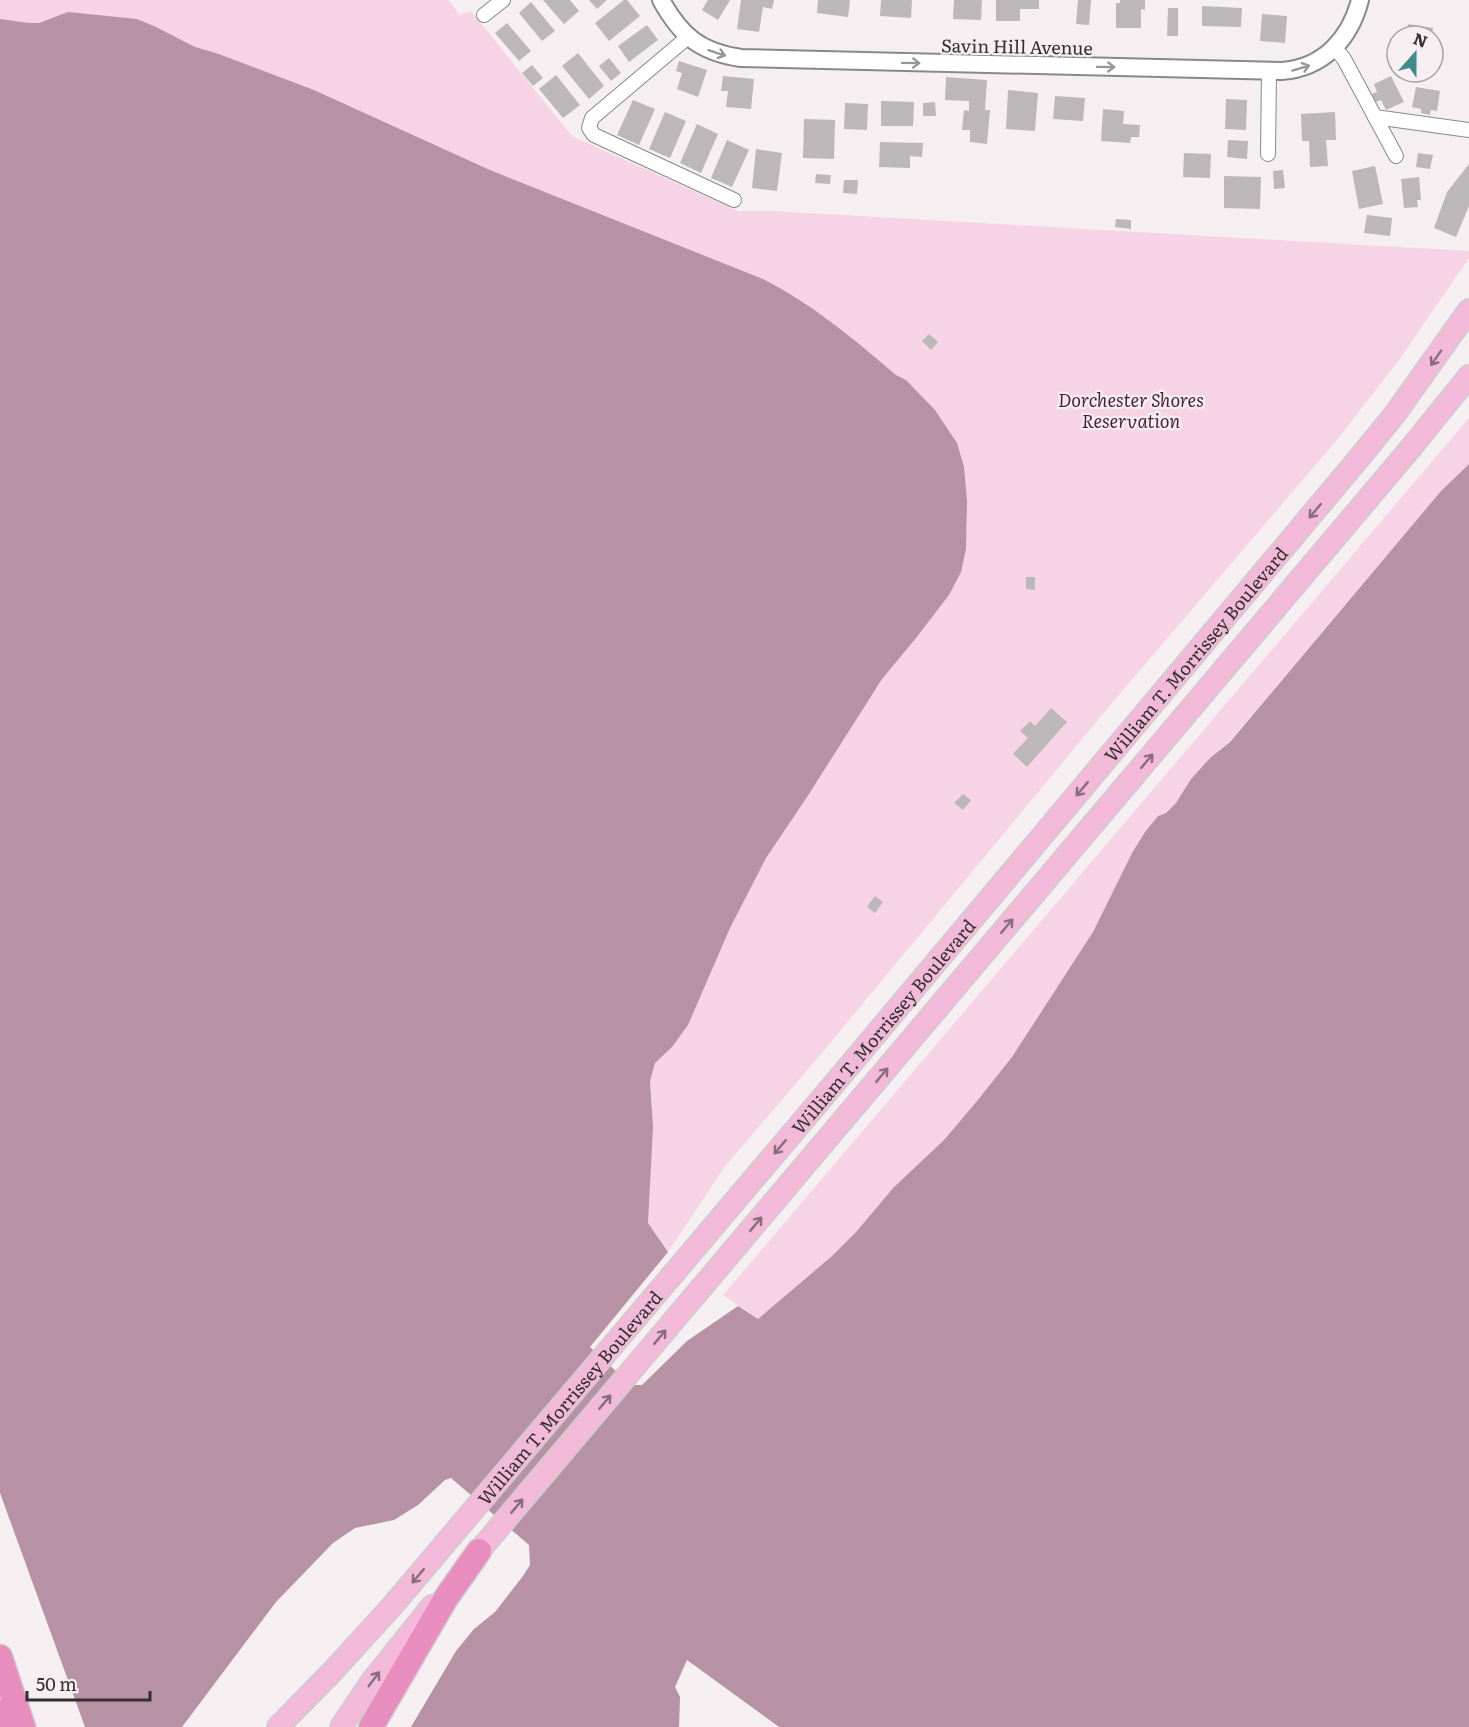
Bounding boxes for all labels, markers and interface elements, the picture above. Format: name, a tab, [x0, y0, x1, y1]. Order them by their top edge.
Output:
north arrow	[1385, 24, 1445, 84]
text: N	[1410, 25, 1431, 53]
street label: Savin Hill Avenue	[941, 31, 1093, 61]
one-way arrow	[707, 48, 726, 59]
one-way arrow	[901, 57, 921, 68]
one-way arrow	[1096, 62, 1116, 73]
one-way arrow	[1291, 62, 1310, 73]
one-way arrow	[1429, 350, 1442, 366]
park label: Dorchester Shores Reservation	[1058, 386, 1204, 434]
one-way arrow	[1308, 503, 1322, 518]
street label: William T. Morrissey Boulevard	[1097, 540, 1293, 767]
one-way arrow	[1140, 753, 1153, 769]
one-way arrow	[1075, 781, 1088, 797]
street label: William T. Morrissey Boulevard	[784, 913, 981, 1139]
one-way arrow	[1001, 918, 1014, 934]
one-way arrow	[875, 1067, 888, 1083]
one-way arrow	[774, 1139, 787, 1155]
one-way arrow	[749, 1217, 763, 1232]
street label: William T. Morrissey Boulevard	[470, 1284, 668, 1510]
one-way arrow	[653, 1330, 667, 1345]
one-way arrow	[598, 1395, 612, 1410]
one-way arrow	[510, 1499, 524, 1514]
one-way arrow	[411, 1568, 425, 1583]
scale bar	[27, 1664, 150, 1702]
text: 50 m	[36, 1670, 77, 1697]
one-way arrow	[368, 1672, 380, 1688]

